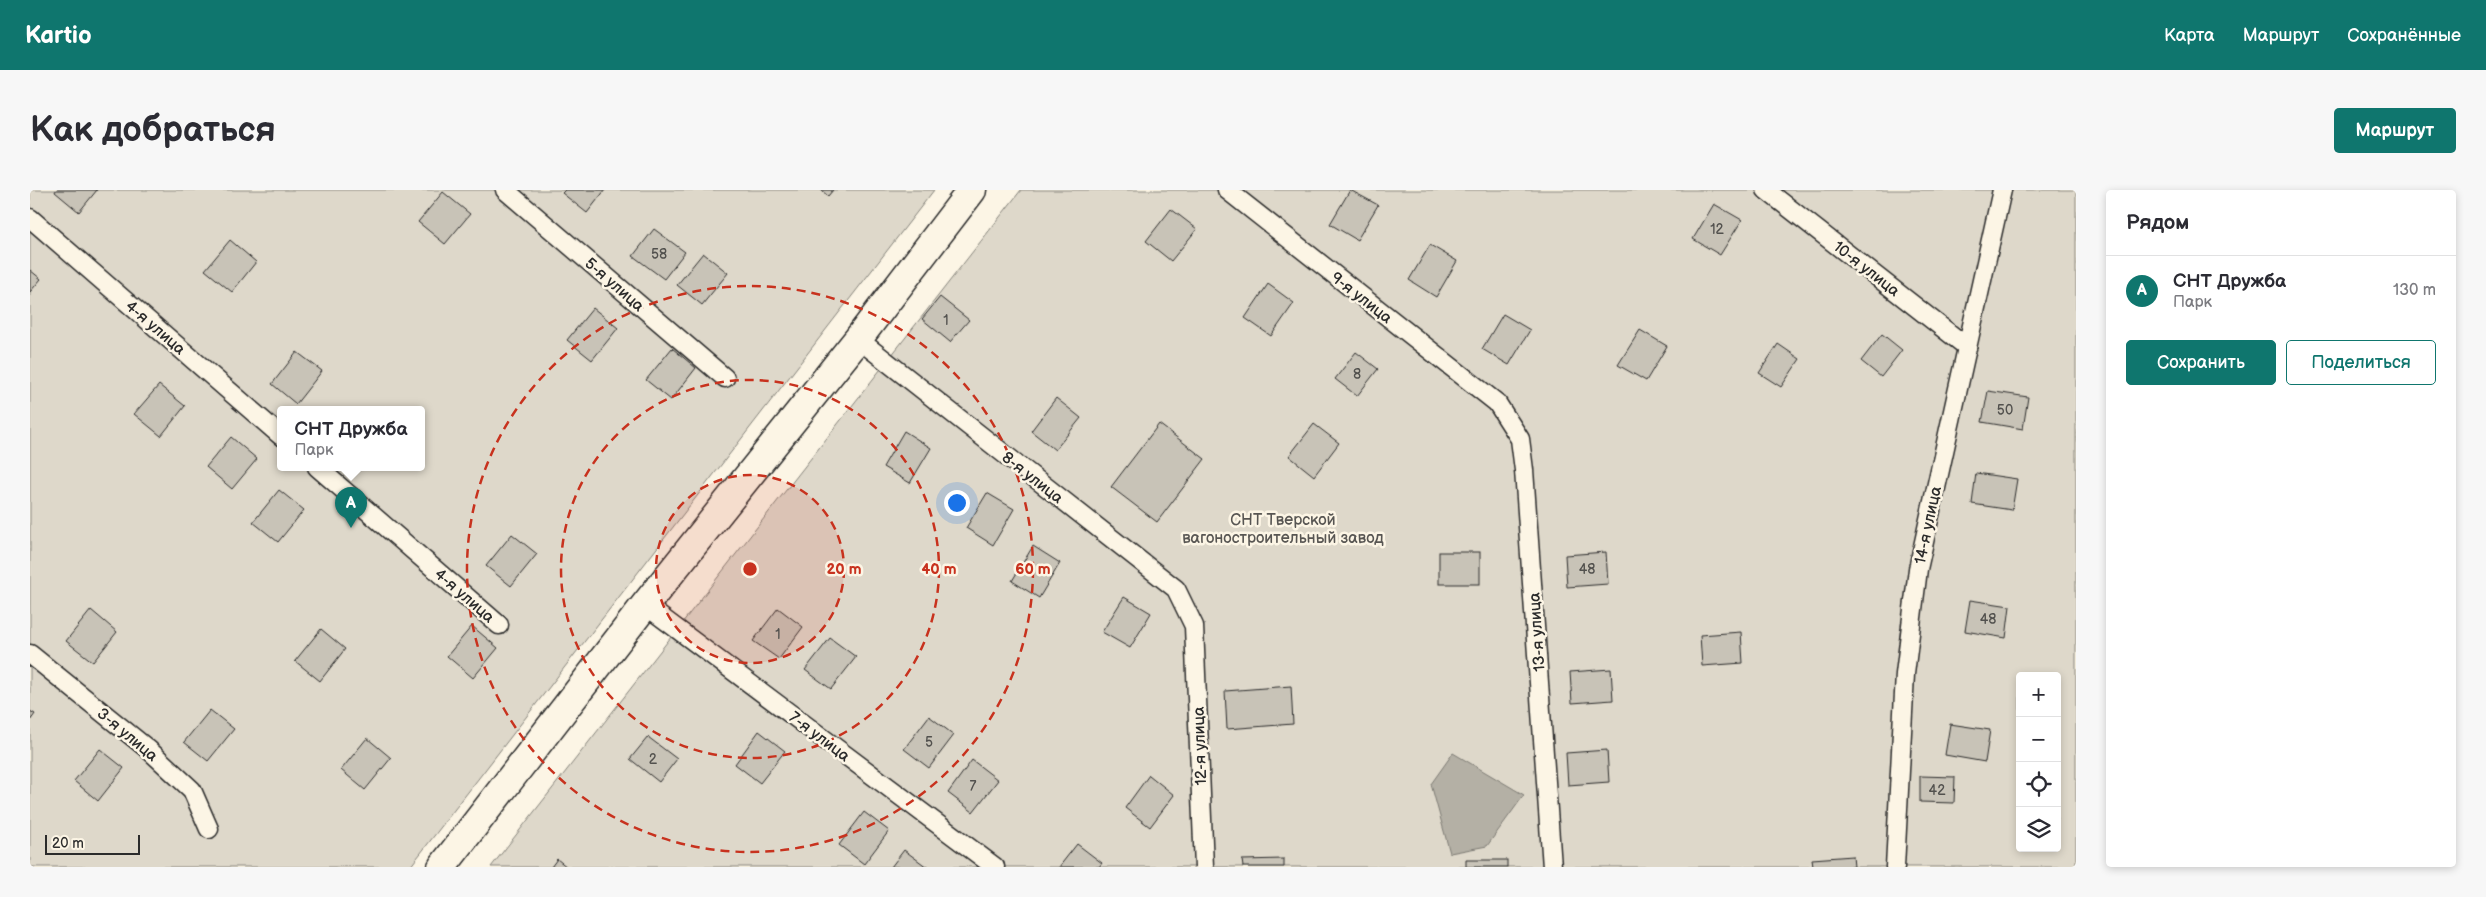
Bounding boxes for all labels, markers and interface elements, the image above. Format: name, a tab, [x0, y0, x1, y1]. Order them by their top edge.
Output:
text: Kartio	[25, 21, 92, 50]
text: Карта	[2164, 25, 2215, 46]
text: Маршрут	[2243, 25, 2319, 46]
text: Сохранённые	[2347, 25, 2461, 46]
button: Маршрут	[2334, 108, 2456, 153]
text: Как добраться	[30, 109, 276, 152]
text: Рядом	[2126, 210, 2189, 235]
house number: 12	[1710, 221, 1725, 238]
street label: 10-я улица	[1829, 237, 1903, 301]
house number: 58	[651, 246, 667, 263]
street label: 5-я улица	[580, 254, 648, 316]
street label: 9-я улица	[1327, 268, 1396, 328]
text: СНТ Дружба	[2173, 270, 2286, 293]
text: A	[2137, 281, 2147, 300]
text: 130 m	[2393, 281, 2436, 300]
text: Парк	[2173, 293, 2212, 312]
street label: 4-я улица	[121, 297, 189, 360]
house number: 1	[943, 312, 949, 329]
button: Сохранить	[2126, 340, 2276, 385]
button: Поделиться	[2286, 340, 2436, 385]
house number: 8	[1353, 366, 1361, 383]
house number: 50	[1997, 402, 2013, 419]
popup	[277, 406, 425, 471]
text: СНТ Дружба	[294, 418, 408, 441]
text: Парк	[294, 441, 333, 460]
street label: 8-я улица	[998, 448, 1067, 508]
street label: 14-я улица	[1911, 484, 1946, 566]
pin: A	[335, 487, 367, 528]
your location	[944, 490, 970, 516]
park label: СНТ Тверской вагоностроительный завод	[1182, 511, 1384, 548]
centre of rings	[741, 560, 759, 578]
text: 20 m	[827, 560, 862, 579]
text: 40 m	[921, 560, 957, 579]
text: 60 m	[1015, 560, 1051, 579]
house number: 48	[1579, 561, 1595, 578]
street label: 4-я улица	[430, 565, 498, 628]
street label: 13-я улица	[1525, 591, 1550, 672]
house number: 48	[1980, 611, 1996, 628]
house number: 1	[775, 626, 781, 643]
map controls	[2016, 672, 2061, 852]
button: +	[2016, 672, 2061, 717]
street label: 3-я улица	[93, 704, 162, 766]
street label: 12-я улица	[1190, 706, 1211, 786]
street label: 7-я улица	[785, 708, 854, 767]
button: −	[2016, 717, 2061, 762]
house number: 5	[925, 734, 933, 751]
house number: 2	[649, 751, 658, 768]
button: locate	[2016, 762, 2061, 807]
house number: 7	[970, 778, 977, 795]
house number: 42	[1929, 782, 1946, 799]
button: layers	[2016, 807, 2061, 852]
scale bar	[45, 832, 140, 855]
text: 20 m	[52, 835, 84, 852]

